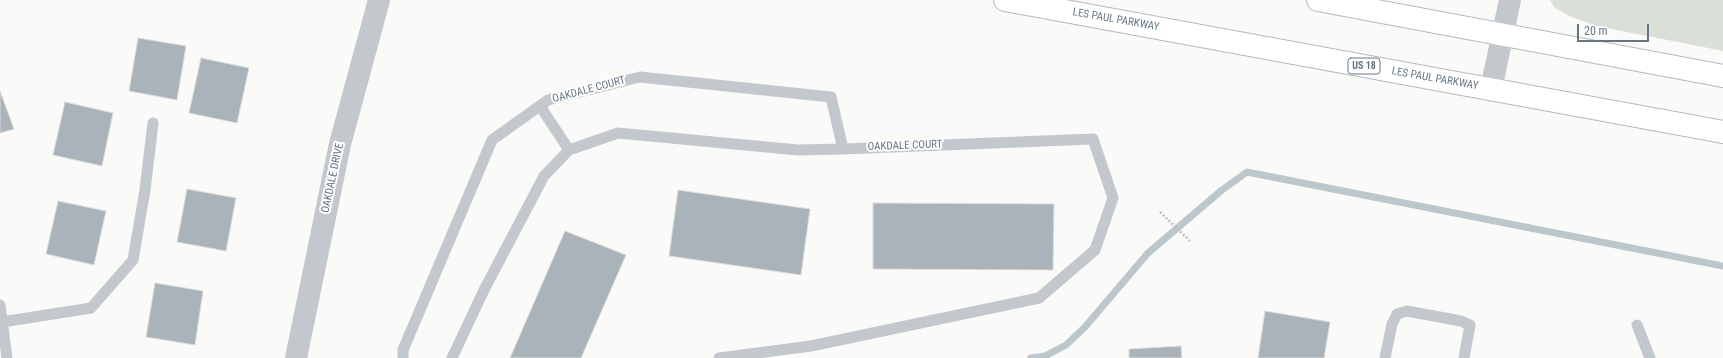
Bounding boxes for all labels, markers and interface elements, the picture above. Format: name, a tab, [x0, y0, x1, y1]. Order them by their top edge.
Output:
street label: LES PAUL PARKWAY	[1072, 6, 1160, 34]
scale bar	[1579, 16, 1651, 42]
text: 20 m	[1584, 24, 1608, 38]
road number: US 18	[1348, 58, 1380, 74]
street label: LES PAUL PARKWAY	[1391, 65, 1479, 93]
street label: OAKDALE COURT	[551, 74, 627, 106]
street label: OAKDALE COURT	[867, 138, 943, 154]
street label: OAKDALE DRIVE	[319, 142, 347, 214]

